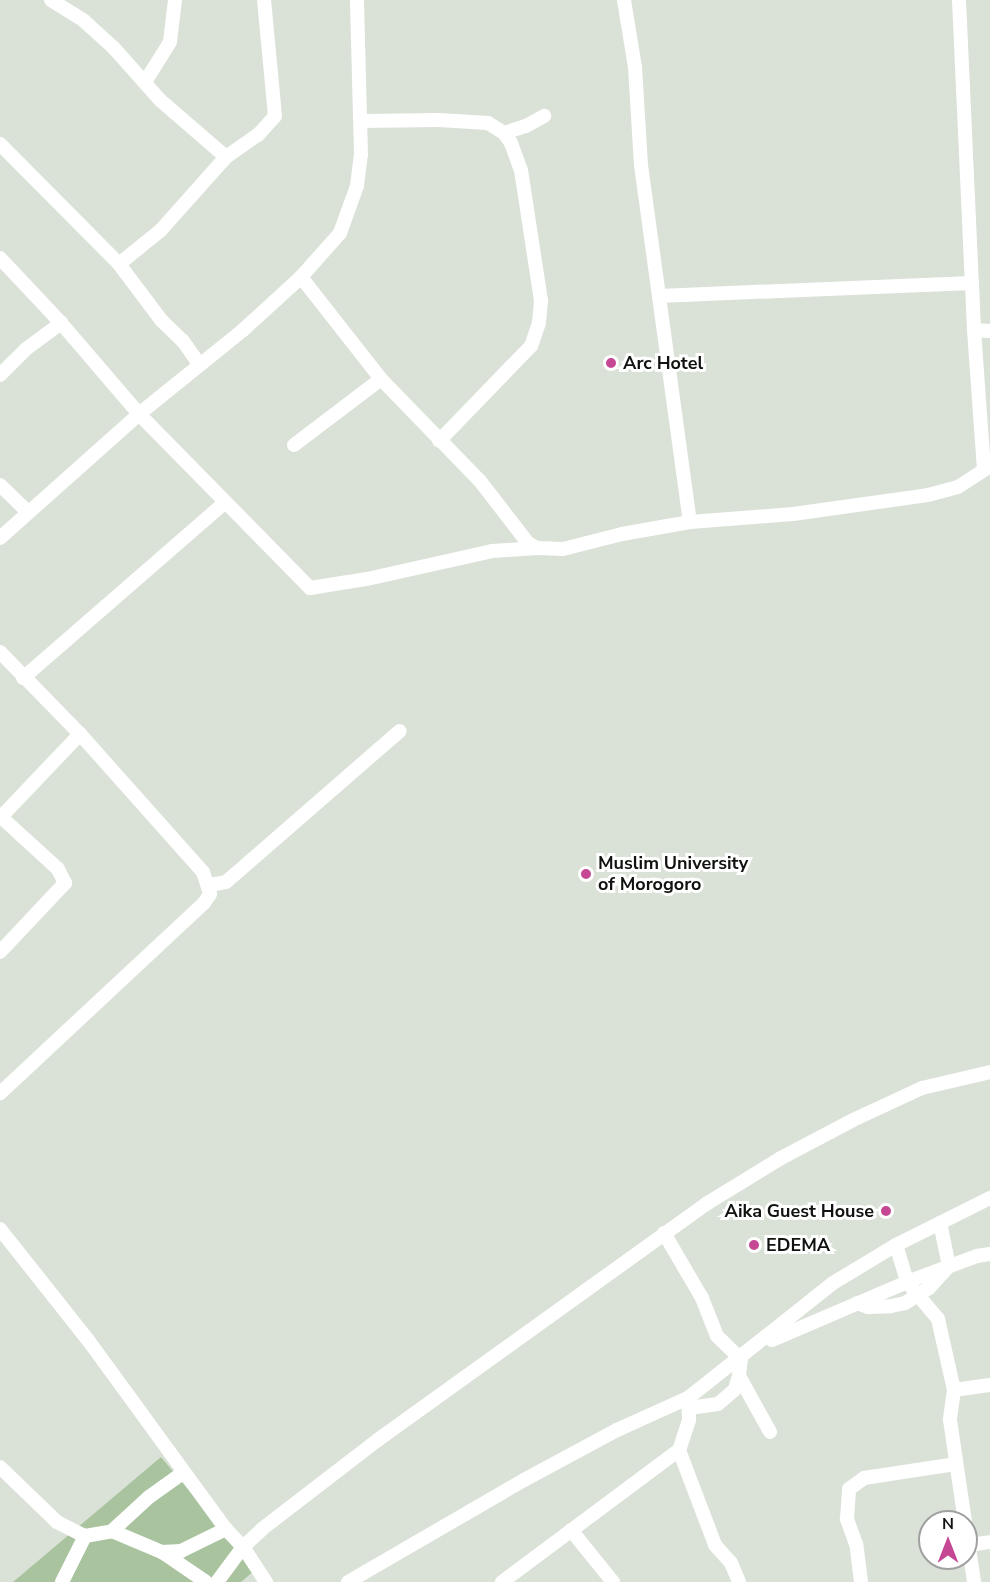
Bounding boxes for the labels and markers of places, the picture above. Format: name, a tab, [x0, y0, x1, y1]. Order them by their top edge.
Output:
place label: Arc Hotel	[623, 352, 703, 374]
marker: Arc Hotel	[604, 356, 618, 370]
place label: Muslim University of Morogoro	[598, 853, 748, 896]
marker: Muslim University of Morogoro	[579, 867, 593, 881]
place label: Aika Guest House	[725, 1200, 874, 1222]
marker: Aika Guest House	[879, 1204, 893, 1218]
place label: EDEMA	[766, 1234, 830, 1256]
marker: EDEMA	[747, 1238, 761, 1252]

